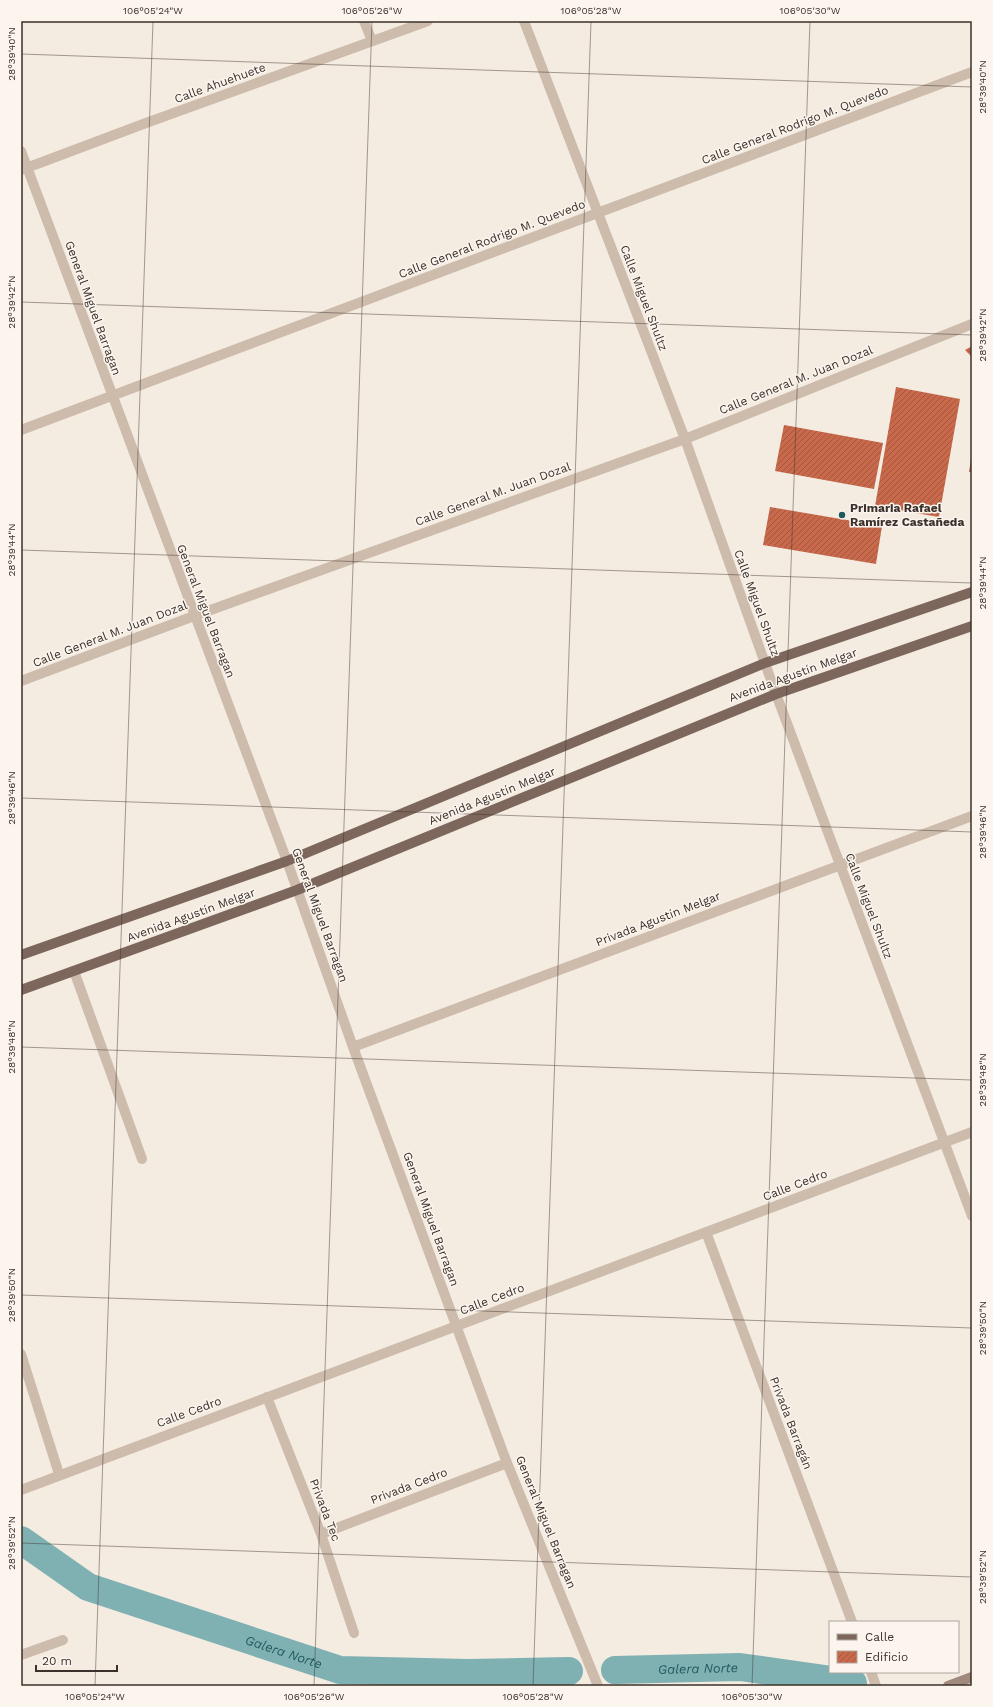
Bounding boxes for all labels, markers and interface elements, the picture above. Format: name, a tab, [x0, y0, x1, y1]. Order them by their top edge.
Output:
text: 106°05'24"W	[123, 5, 183, 16]
text: 106°05'26"W	[342, 5, 403, 16]
text: 106°05'28"W	[561, 5, 622, 16]
text: 106°05'30"W	[780, 5, 841, 16]
text: 28°39'40"N	[6, 27, 17, 81]
street label: Calle Ahuehuete	[172, 60, 268, 106]
text: 28°39'40"N	[977, 60, 988, 114]
street label: Calle General Rodrigo M. Quevedo	[700, 83, 890, 167]
street label: Calle General Rodrigo M. Quevedo	[397, 197, 587, 281]
street label: General Miguel Barragan	[62, 239, 124, 377]
street label: Calle Miguel Shultz	[617, 243, 671, 353]
text: 28°39'42"N	[6, 275, 17, 329]
text: 28°39'42"N	[977, 308, 988, 362]
street label: Calle General M. Juan Dozal	[717, 343, 875, 417]
street label: Calle General M. Juan Dozal	[413, 459, 573, 529]
place label: Primaria Rafael Ramírez Castañeda	[850, 501, 964, 529]
marker: Primaria Rafael Ramírez Castañeda	[837, 510, 847, 520]
text: 28°39'44"N	[6, 523, 17, 577]
street label: General Miguel Barragan	[174, 542, 238, 680]
street label: Calle Miguel Shultz	[731, 548, 783, 658]
text: 28°39'44"N	[977, 556, 988, 610]
street label: Calle General M. Juan Dozal	[31, 598, 190, 670]
street label: Avenida Agustín Melgar	[727, 645, 859, 705]
street label: Avenida Agustín Melgar	[427, 764, 558, 828]
text: 28°39'46"N	[6, 771, 17, 825]
text: 28°39'46"N	[977, 805, 988, 859]
street label: General Miguel Barragan	[289, 846, 351, 984]
street label: Calle Miguel Shultz	[842, 851, 896, 961]
street label: Avenida Agustín Melgar	[125, 885, 257, 945]
street label: Privada Agustín Melgar	[594, 889, 722, 949]
text: 28°39'48"N	[6, 1020, 17, 1074]
text: 28°39'48"N	[977, 1053, 988, 1107]
street label: General Miguel Barragan	[400, 1150, 462, 1288]
street label: Calle Cedro	[761, 1166, 829, 1204]
text: 28°39'50"N	[6, 1268, 17, 1322]
street label: Calle Cedro	[458, 1280, 526, 1318]
text: 28°39'50"N	[977, 1301, 988, 1355]
street label: Privada Barragán	[767, 1375, 815, 1471]
street label: Calle Cedro	[155, 1394, 223, 1430]
street label: General Miguel Barragan	[513, 1454, 579, 1590]
street label: Privada Cedro	[369, 1465, 449, 1507]
street label: Privada Tec	[307, 1477, 343, 1543]
text: 28°39'52"N	[6, 1516, 17, 1570]
text: 28°39'52"N	[977, 1550, 988, 1604]
legend	[829, 1621, 959, 1673]
text: Calle	[865, 1630, 894, 1644]
water label: Galera Norte	[243, 1632, 324, 1672]
scale bar	[36, 1647, 117, 1673]
text: Edificio	[865, 1650, 908, 1664]
text: 20 m	[42, 1654, 72, 1668]
water label: Galera Norte	[658, 1660, 738, 1677]
text: 106°05'24"W	[65, 1691, 125, 1702]
text: 106°05'26"W	[284, 1691, 345, 1702]
text: 106°05'28"W	[503, 1691, 564, 1702]
text: 106°05'30"W	[722, 1691, 783, 1702]

